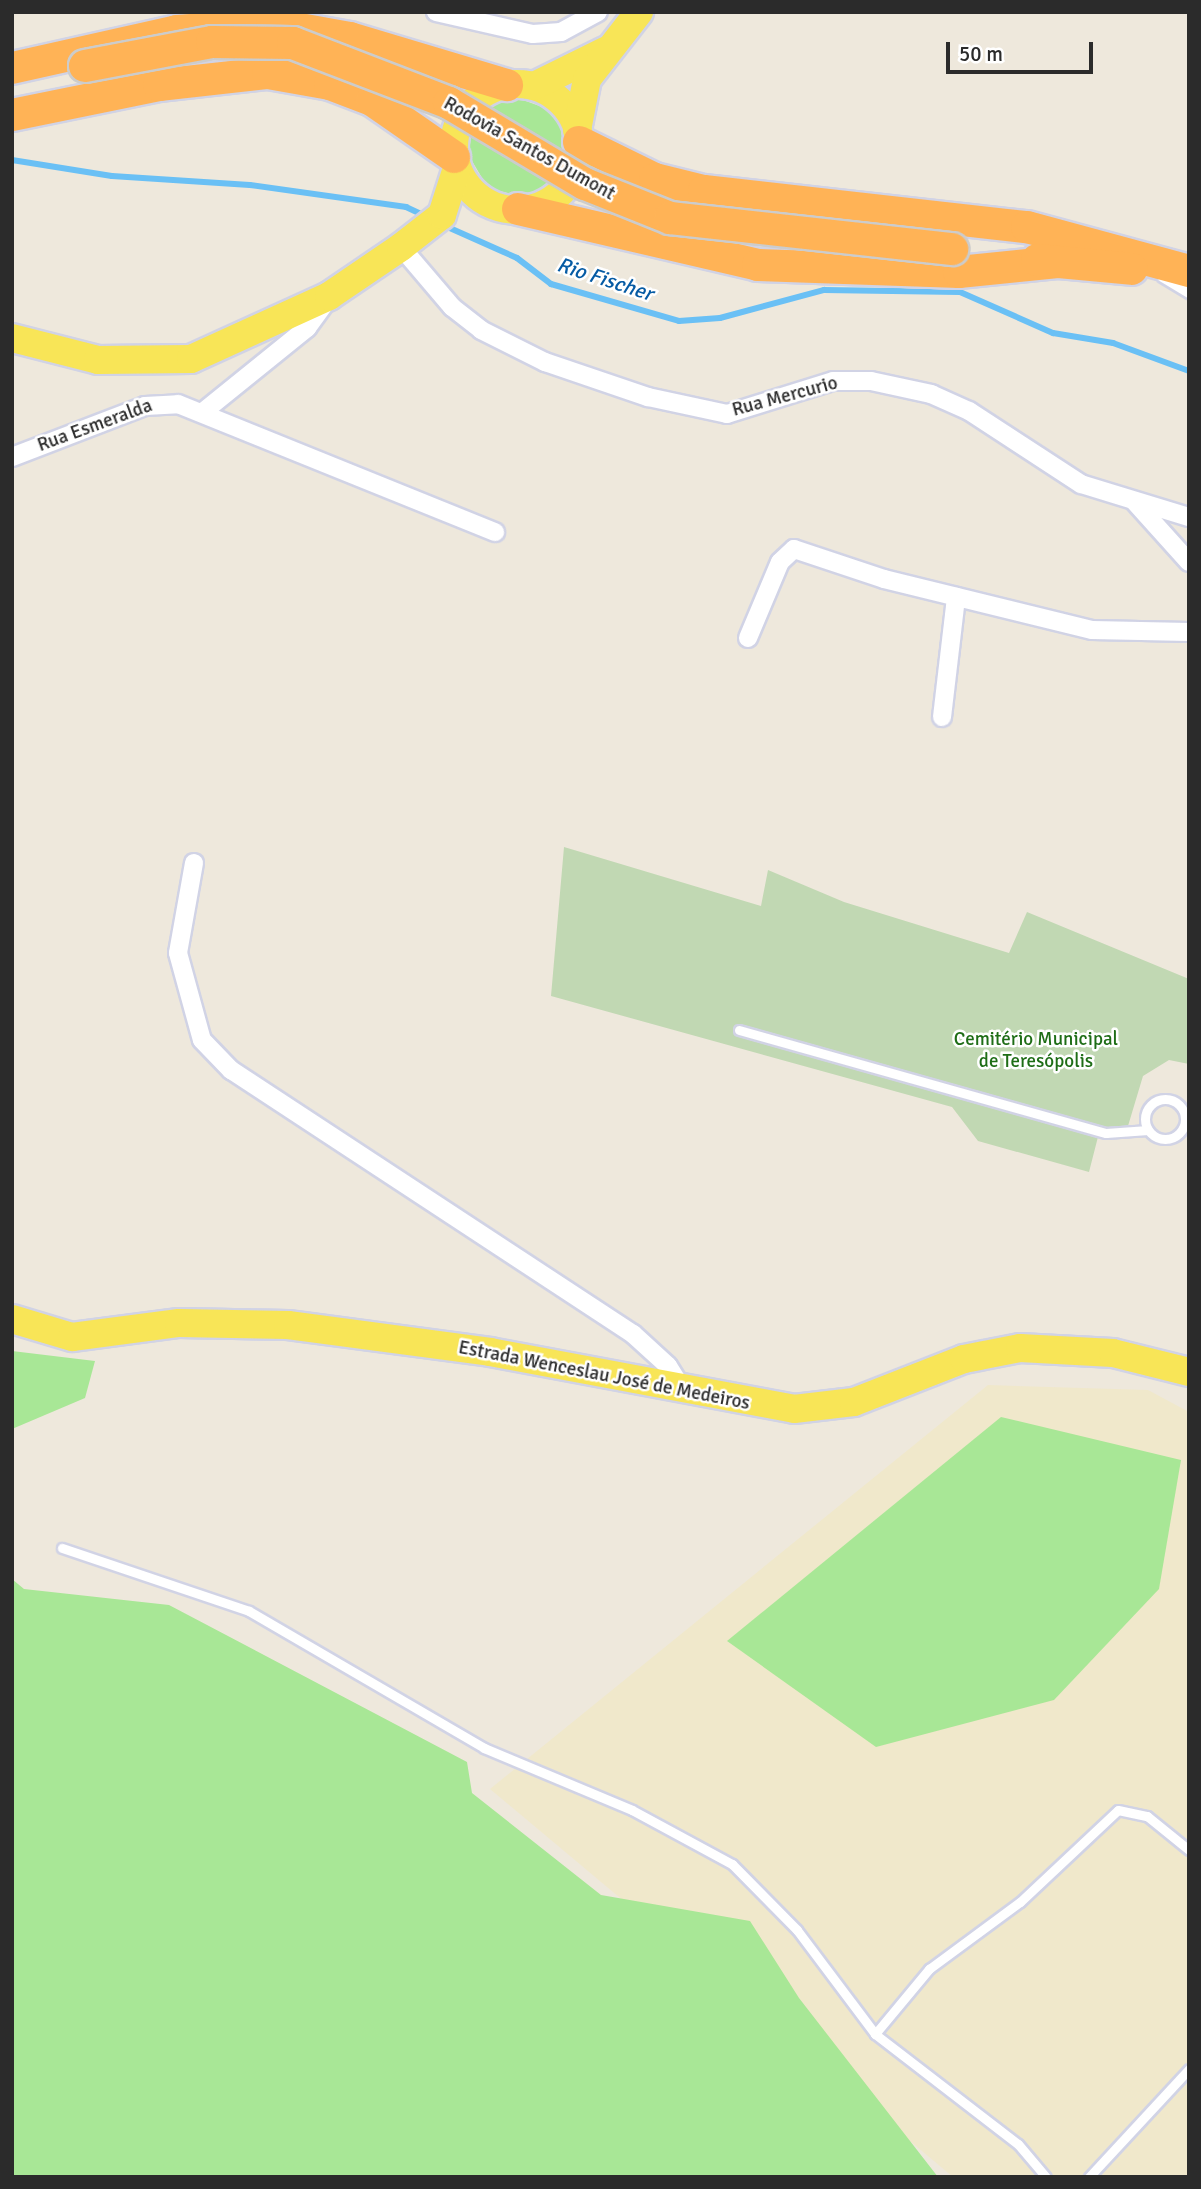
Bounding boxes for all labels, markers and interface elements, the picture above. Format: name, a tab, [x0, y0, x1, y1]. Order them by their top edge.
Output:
scale bar	[949, 28, 1096, 72]
text: 50 m	[959, 41, 1003, 67]
street label: Rodovia Santos Dumont	[439, 92, 619, 206]
water label: Rio Fischer	[554, 252, 656, 306]
street label: Rua Mercurio	[730, 372, 840, 422]
street label: Rua Esmeralda	[34, 395, 156, 457]
park label: Cemitério Municipal de Teresópolis	[954, 1029, 1118, 1073]
street label: Estrada Wenceslau José de Medeiros	[456, 1337, 752, 1415]

